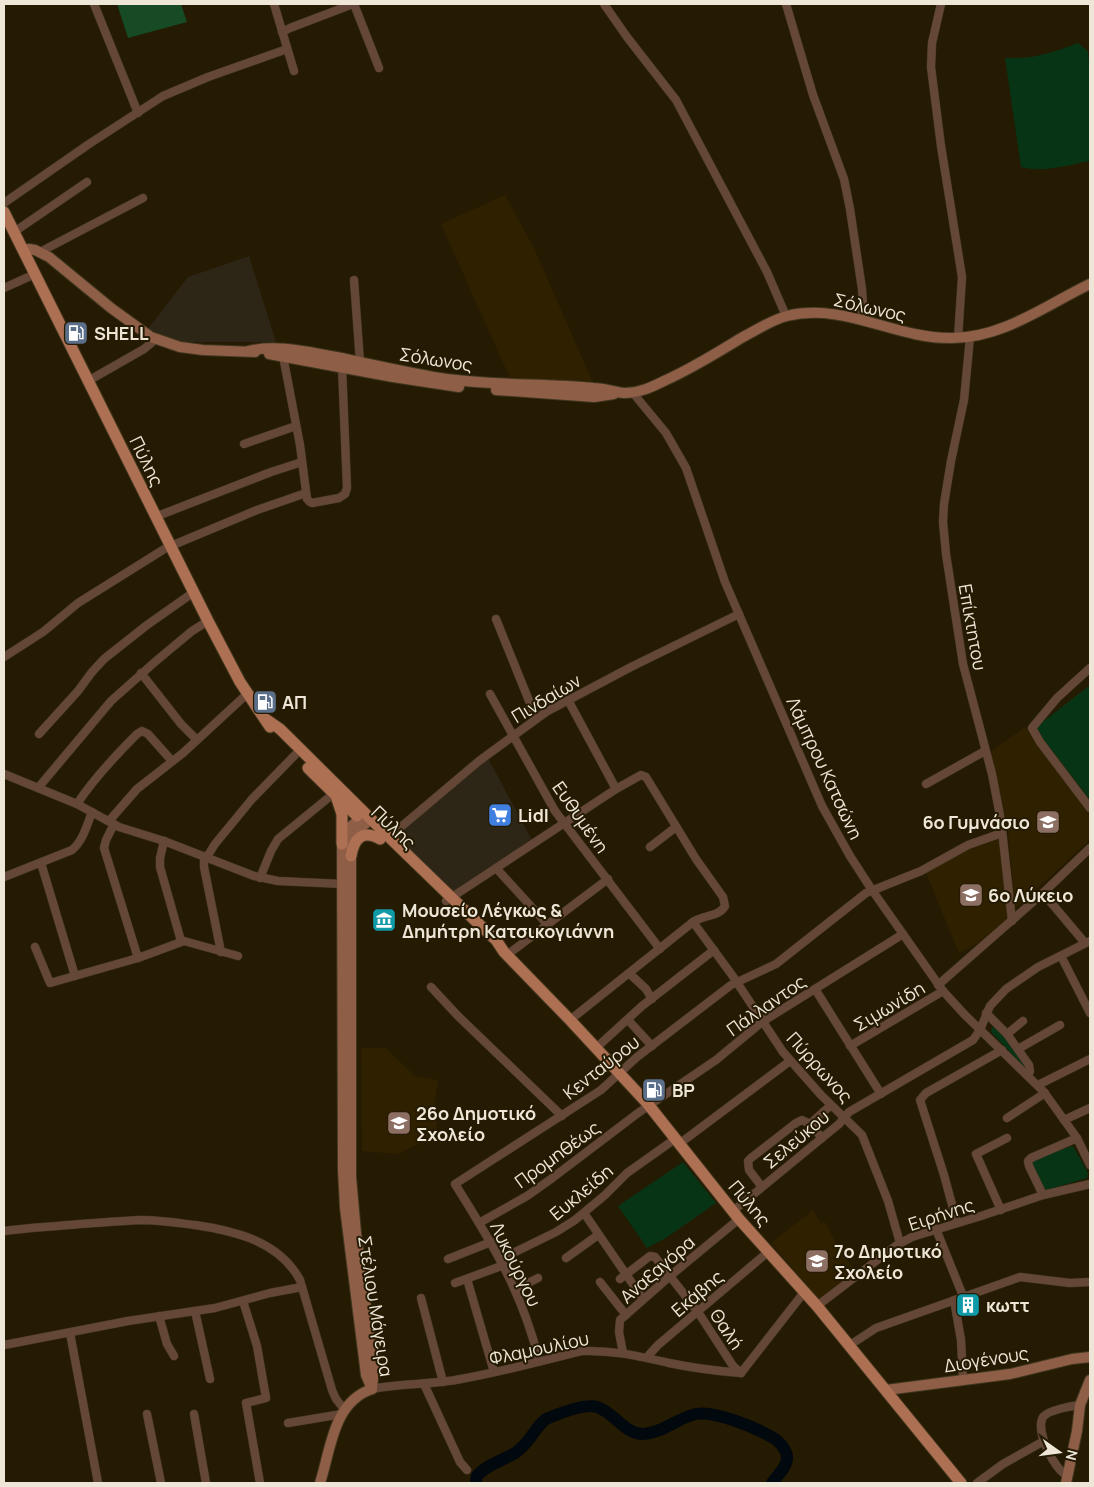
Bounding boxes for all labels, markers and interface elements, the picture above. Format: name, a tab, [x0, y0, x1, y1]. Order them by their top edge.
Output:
street label: Σόλωνος	[831, 287, 909, 327]
fuel station icon: SHELL	[63, 320, 89, 346]
place label: SHELL	[94, 321, 149, 345]
street label: Σόλωνος	[398, 341, 474, 377]
street label: Πύλης	[125, 432, 169, 490]
street label: Επίκτητου	[954, 582, 992, 672]
street label: Πινδαίων	[507, 668, 585, 728]
fuel station icon: ΑΠ	[252, 689, 278, 715]
place label: ΑΠ	[282, 690, 307, 714]
street label: Λάμπρου Κατσώνη	[782, 693, 868, 843]
street label: Ευθυμένη	[547, 776, 615, 858]
street label: Πύλης	[367, 800, 421, 854]
supermarket icon: Lidl	[487, 802, 513, 828]
place label: Lidl	[518, 803, 549, 827]
school or university icon: 6ο Γυμνάσιο	[1035, 809, 1061, 835]
place label: 6ο Γυμνάσιο	[922, 810, 1030, 834]
school or university icon: 6ο Λύκειο	[958, 882, 984, 908]
place label: 6ο Λύκειο	[988, 883, 1073, 907]
place label: Μουσείο Λέγκως & Δημήτρη Κατσικογιάννη	[402, 898, 614, 943]
museum icon: Μουσείο Λέγκως & Δημήτρη Κατσικογιάννη	[371, 907, 397, 933]
street label: Πάλλαντος	[722, 969, 810, 1041]
street label: Σιμωνίδη	[849, 975, 929, 1037]
street label: Πύρρωνος	[782, 1026, 858, 1108]
street label: Κενταύρου	[558, 1030, 644, 1104]
fuel station icon: BP	[641, 1077, 667, 1103]
place label: BP	[672, 1078, 695, 1102]
place label: 26ο Δημοτικό Σχολείο	[416, 1101, 536, 1146]
street label: Σελεύκου	[758, 1104, 834, 1174]
school or university icon: 26ο Δημοτικό Σχολείο	[386, 1110, 412, 1136]
street label: Προμηθέως	[510, 1115, 605, 1193]
street label: Ευκλείδη	[544, 1159, 618, 1225]
street label: Πύλης	[724, 1175, 776, 1231]
street label: Ειρήνης	[905, 1192, 977, 1236]
street label: Λυκούργου	[485, 1218, 547, 1310]
street label: Αναξαγόρα	[614, 1230, 700, 1308]
street label: Στέλιου Μάγειρα	[353, 1234, 399, 1378]
place label: 7ο Δημοτικό Σχολείο	[834, 1239, 942, 1284]
school or university icon: 7ο Δημοτικό Σχολείο	[804, 1248, 830, 1274]
street label: Εκάβης	[666, 1264, 728, 1322]
building icon: κωττ	[955, 1292, 981, 1318]
place label: κωττ	[986, 1293, 1030, 1317]
street label: Θαλή	[705, 1304, 749, 1354]
street label: Φλαμουλίου	[487, 1326, 591, 1370]
street label: Διογένους	[942, 1340, 1030, 1378]
north arrow	[1034, 1427, 1084, 1477]
text: N	[1062, 1448, 1083, 1462]

